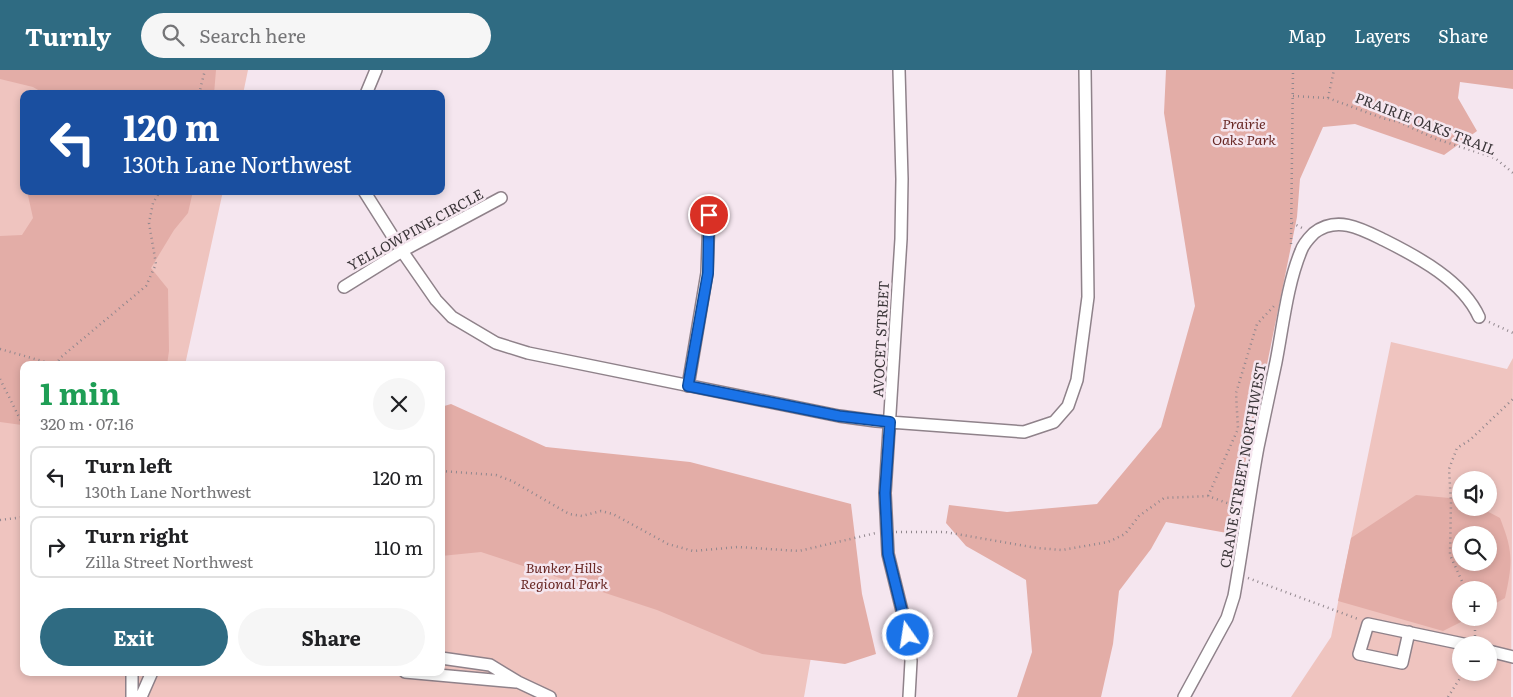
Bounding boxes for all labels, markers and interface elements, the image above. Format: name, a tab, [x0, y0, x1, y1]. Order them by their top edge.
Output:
search box	[141, 13, 491, 58]
text: Turnly	[25, 18, 111, 53]
icon: search	[159, 21, 187, 49]
text: Search here	[199, 21, 306, 49]
text: Map	[1288, 22, 1326, 49]
text: Layers	[1354, 22, 1410, 49]
text: Share	[1438, 22, 1488, 49]
street label: PRAIRIE OAKS TRAIL	[1353, 87, 1499, 159]
text: 120 m	[123, 100, 220, 152]
icon: left	[40, 110, 105, 175]
park label: Prairie Oaks Park	[1212, 113, 1276, 149]
text: 130th Lane Northwest	[123, 147, 352, 180]
street label: YELLOWPINE CIRCLE	[343, 183, 487, 275]
pin	[688, 194, 730, 236]
icon: arrive	[695, 201, 723, 229]
street label: AVOCET STREET	[867, 280, 893, 398]
street label: CRANE STREET NORTHWEST	[1214, 361, 1270, 569]
text: 1 min	[40, 370, 120, 414]
button: close	[373, 378, 425, 430]
text: 320 m · 07:16	[40, 411, 133, 435]
text: Turn left	[85, 451, 172, 479]
icon: left	[42, 463, 70, 491]
text: 120 m	[372, 463, 423, 491]
map controls	[1452, 471, 1497, 681]
button: sound	[1452, 471, 1497, 516]
text: 130th Lane Northwest	[85, 479, 251, 503]
text: Turn right	[85, 521, 189, 549]
button: search	[1452, 526, 1497, 571]
icon: right	[42, 533, 70, 561]
text: 110 m	[374, 533, 423, 561]
text: Zilla Street Northwest	[85, 549, 253, 573]
park label: Bunker Hills Regional Park	[520, 557, 608, 593]
button: +	[1452, 581, 1497, 626]
button: Exit	[40, 608, 228, 666]
button: Share	[238, 608, 425, 666]
position arrow	[881, 608, 933, 660]
button: −	[1452, 636, 1497, 681]

